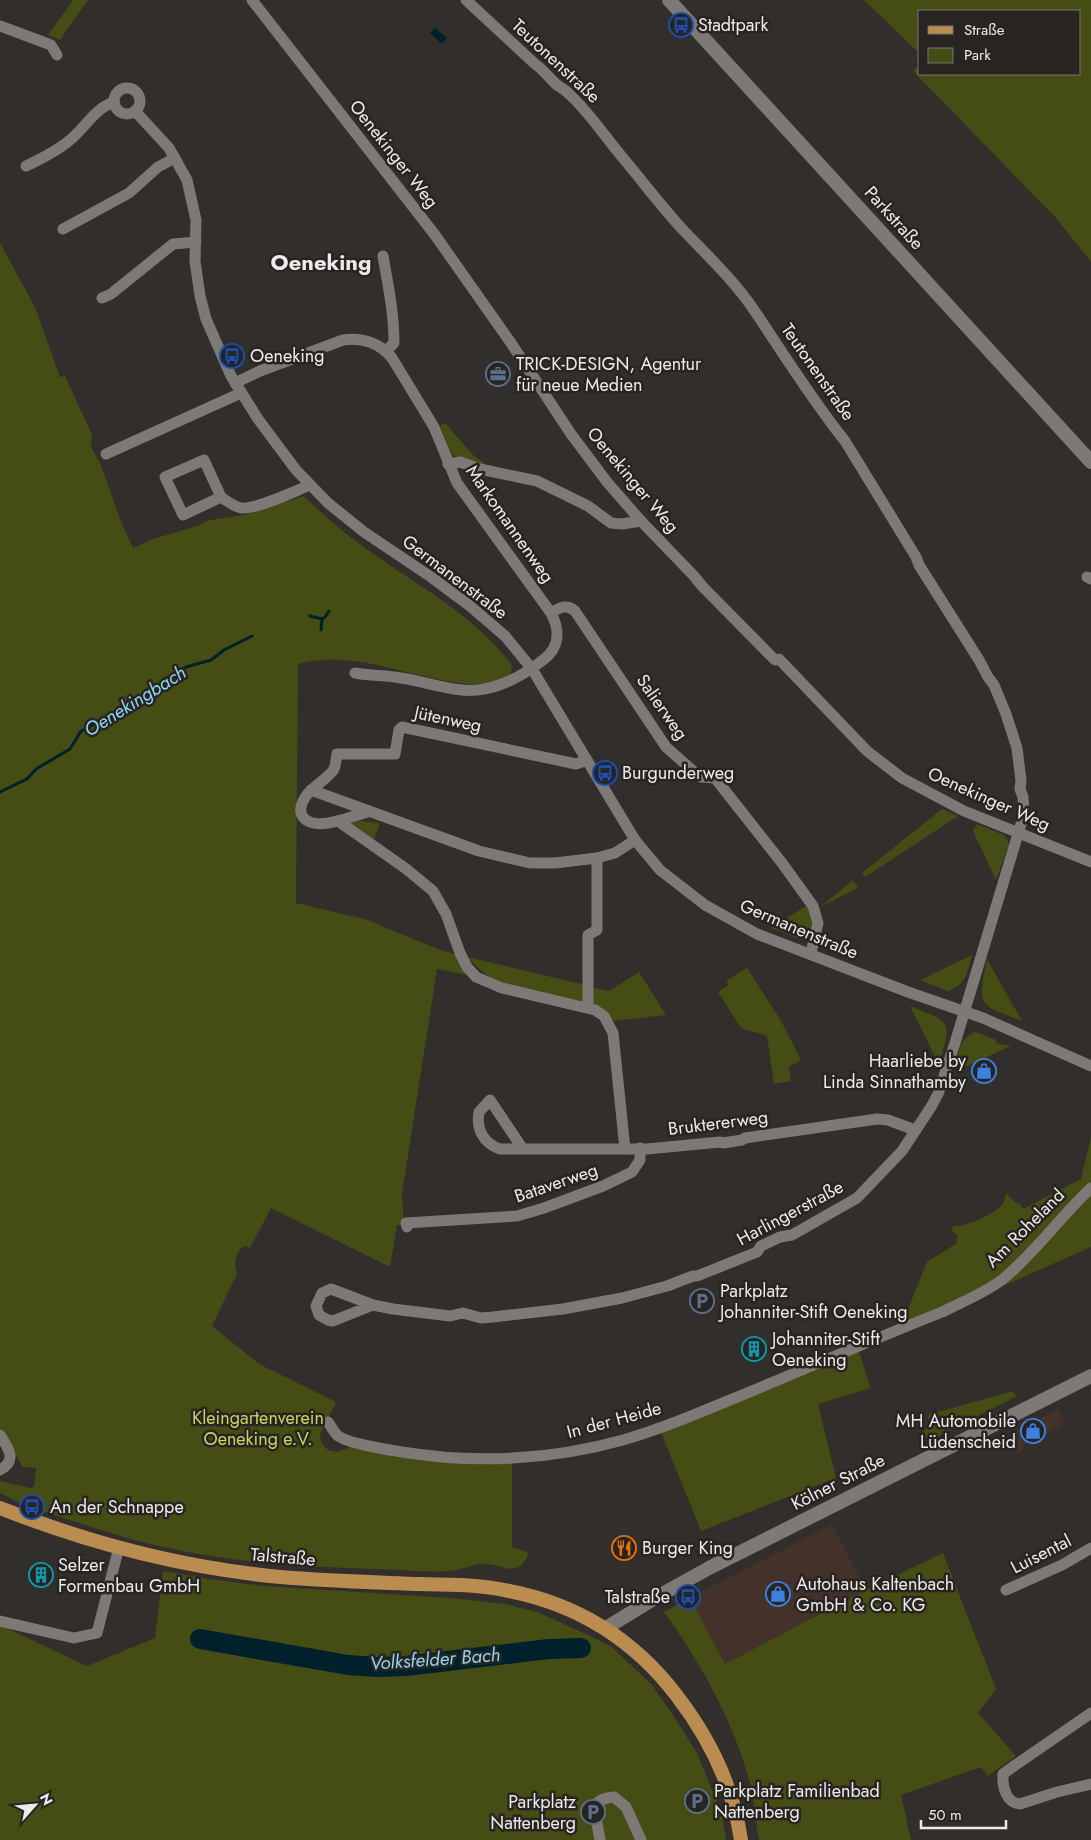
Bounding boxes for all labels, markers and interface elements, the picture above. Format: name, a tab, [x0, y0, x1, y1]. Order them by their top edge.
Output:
legend	[918, 10, 1081, 75]
bus stop icon: Stadtpark	[668, 12, 694, 38]
place label: Stadtpark	[698, 12, 769, 38]
street label: Teutonenstraße	[506, 13, 606, 109]
text: Straße	[964, 19, 1005, 41]
text: Park	[964, 44, 991, 66]
street label: Oenekinger Weg	[343, 94, 445, 214]
street label: Parkstraße	[858, 180, 930, 256]
district label: Oeneking	[271, 246, 371, 278]
street label: Teutonenstraße	[775, 318, 861, 426]
bus stop icon: Oeneking	[219, 343, 245, 369]
place label: Oeneking	[250, 343, 325, 369]
place label: TRICK-DESIGN, Agentur für neue Medien	[516, 351, 702, 398]
office icon: TRICK-DESIGN, Agentur für neue Medien	[485, 361, 511, 387]
street label: Oenekinger Weg	[581, 421, 685, 539]
street label: Markomannenweg	[460, 460, 560, 588]
street label: Germanenstraße	[397, 529, 513, 625]
water label: Oenekingbach	[79, 659, 191, 743]
street label: Salierweg	[630, 669, 694, 745]
street label: Jütenweg	[410, 699, 484, 739]
bus stop icon: Burgunderweg	[592, 760, 618, 786]
place label: Burgunderweg	[622, 760, 734, 786]
street label: Oenekinger Weg	[924, 760, 1054, 838]
street label: Germanenstraße	[736, 892, 862, 966]
place label: Haarliebe by Linda Sinnathamby	[823, 1048, 966, 1095]
shop icon: Haarliebe by Linda Sinnathamby	[971, 1058, 997, 1084]
street label: Bruktererweg	[667, 1104, 769, 1142]
street label: Bataverweg	[511, 1157, 601, 1209]
street label: Harlingerstraße	[732, 1174, 848, 1252]
street label: Am Roheland	[980, 1183, 1070, 1273]
place label: Parkplatz Johanniter-Stift Oeneking	[718, 1278, 908, 1325]
parking icon: Parkplatz Johanniter-Stift Oeneking	[689, 1288, 715, 1314]
place label: Johanniter-Stift Oeneking	[770, 1326, 880, 1373]
building icon: Johanniter-Stift Oeneking	[741, 1336, 767, 1362]
street label: In der Heide	[564, 1395, 664, 1445]
park label: Kleingartenverein Oeneking e.V.	[192, 1405, 324, 1452]
place label: MH Automobile Lüdenscheid	[896, 1408, 1016, 1455]
shop icon: MH Automobile Lüdenscheid	[1020, 1418, 1046, 1444]
street label: Kölner Straße	[786, 1447, 890, 1517]
bus stop icon: An der Schnappe	[19, 1494, 45, 1520]
place label: An der Schnappe	[50, 1494, 184, 1520]
street label: Luisental	[1006, 1528, 1076, 1580]
restaurant icon: Burger King	[611, 1535, 637, 1561]
place label: Burger King	[642, 1535, 733, 1561]
street label: Talstraße	[249, 1541, 317, 1573]
place label: Selzer Formenbau GmbH	[58, 1552, 200, 1599]
building icon: Selzer Formenbau GmbH	[28, 1562, 54, 1588]
place label: Autohaus Kaltenbach GmbH & Co. KG	[796, 1571, 954, 1618]
shop icon: Autohaus Kaltenbach GmbH & Co. KG	[765, 1581, 791, 1607]
place label: Talstraße	[605, 1584, 670, 1610]
bus stop icon: Talstraße	[675, 1584, 701, 1610]
water label: Volksfelder Bach	[369, 1641, 501, 1677]
place label: Parkplatz Familienbad Nattenberg	[714, 1778, 880, 1825]
north arrow	[10, 1780, 60, 1830]
parking icon: Parkplatz Familienbad Nattenberg	[684, 1788, 710, 1814]
place label: Parkplatz Nattenberg	[490, 1789, 577, 1836]
text: N	[35, 1790, 58, 1809]
scale bar	[921, 1798, 1006, 1830]
parking icon: Parkplatz Nattenberg	[580, 1799, 606, 1825]
text: 50 m	[928, 1804, 962, 1826]

